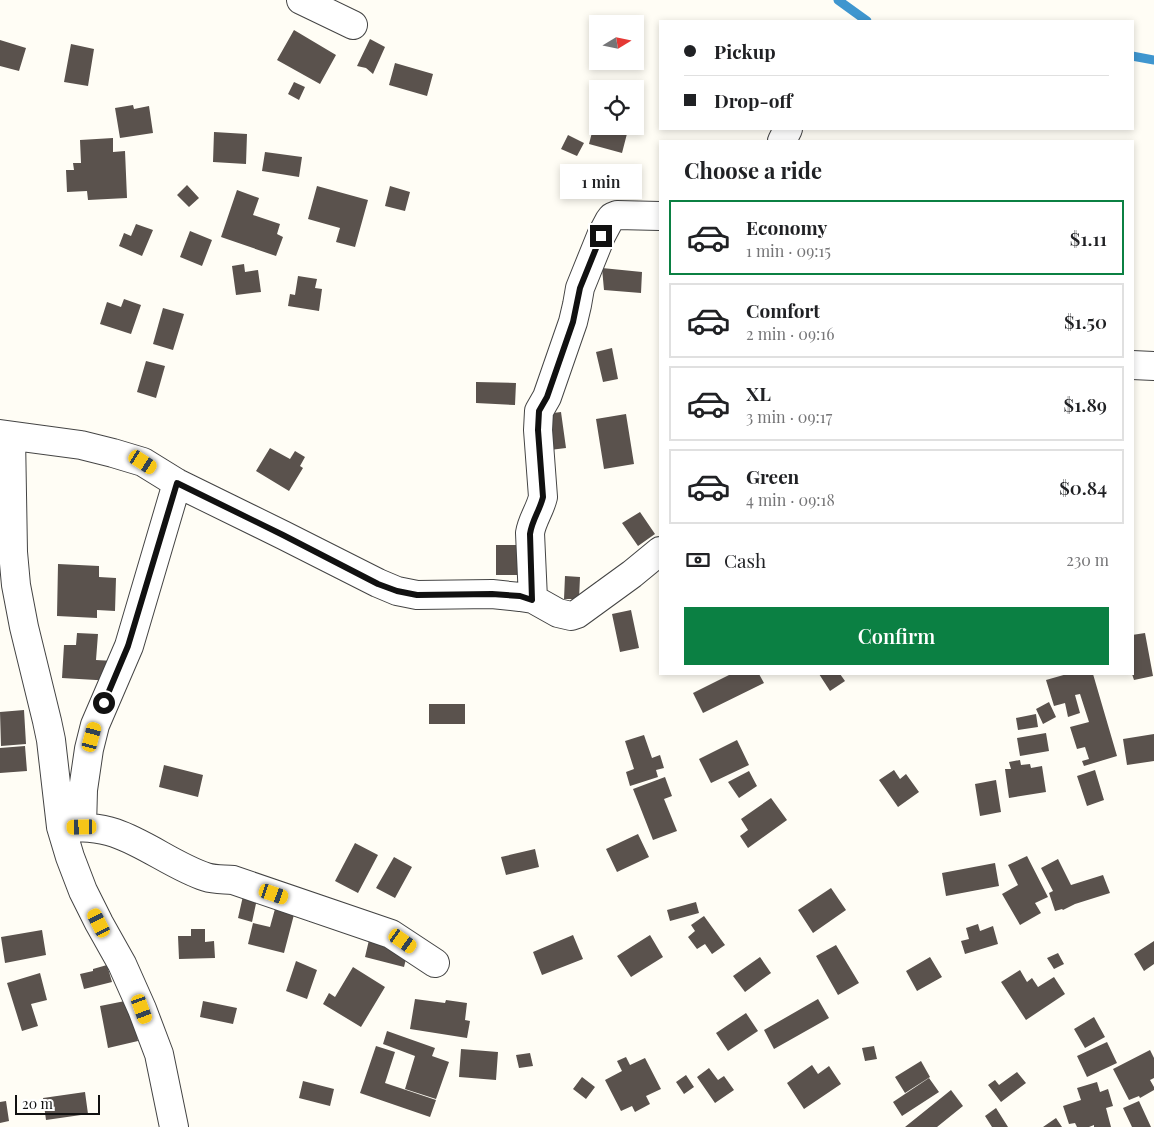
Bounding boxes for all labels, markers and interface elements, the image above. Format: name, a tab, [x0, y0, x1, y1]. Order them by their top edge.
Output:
north arrow	[589, 15, 644, 70]
map controls	[589, 15, 644, 135]
text: Pickup	[714, 38, 776, 64]
button: locate	[589, 80, 644, 135]
text: Drop-off	[714, 87, 792, 113]
text: Choose a ride	[684, 155, 822, 185]
callout: 1 min	[560, 164, 642, 198]
text: 1 min	[582, 171, 620, 192]
text: Economy	[746, 214, 827, 240]
icon: car	[686, 215, 731, 260]
route end	[590, 225, 612, 247]
text: $1.11	[1070, 225, 1107, 251]
text: 1 min · 09:15	[746, 240, 831, 261]
text: Comfort	[746, 297, 820, 323]
icon: car	[686, 298, 731, 343]
text: $1.50	[1064, 308, 1107, 334]
text: 2 min · 09:16	[746, 323, 834, 344]
text: XL	[746, 380, 771, 406]
icon: car	[686, 381, 731, 426]
text: $1.89	[1064, 391, 1107, 417]
text: 3 min · 09:17	[746, 406, 832, 427]
car	[126, 448, 159, 476]
text: Green	[746, 463, 799, 489]
icon: car	[686, 464, 731, 509]
text: $0.84	[1059, 474, 1107, 500]
text: 4 min · 09:18	[746, 489, 835, 510]
icon: cash	[684, 546, 712, 574]
text: Cash	[724, 547, 766, 573]
text: 230 m	[1066, 549, 1109, 570]
button: Confirm	[684, 607, 1109, 665]
route start	[93, 692, 115, 714]
car	[80, 721, 103, 753]
car	[66, 819, 97, 835]
car	[257, 882, 290, 906]
car	[85, 906, 112, 940]
car	[386, 926, 419, 956]
car	[129, 992, 154, 1026]
scale bar	[15, 1092, 100, 1115]
text: 20 m	[22, 1094, 53, 1113]

